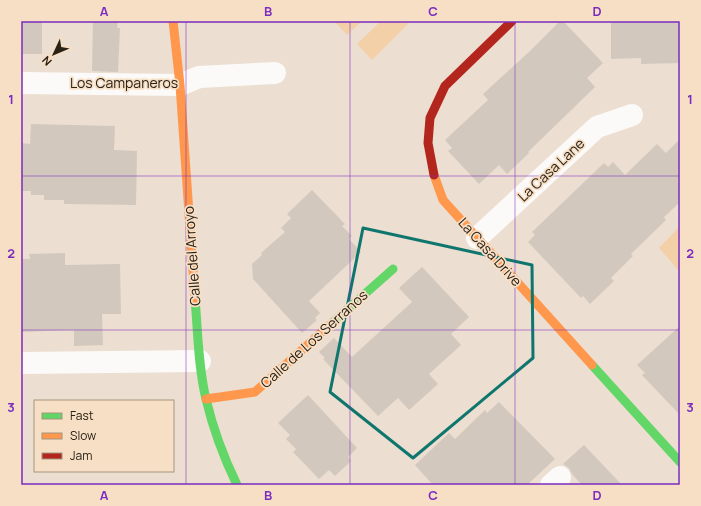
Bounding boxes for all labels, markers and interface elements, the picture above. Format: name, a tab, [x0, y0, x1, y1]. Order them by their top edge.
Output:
text: A	[100, 2, 109, 20]
text: B	[264, 2, 272, 20]
text: C	[428, 2, 438, 20]
text: D	[592, 2, 602, 20]
north arrow	[34, 34, 74, 74]
text: N	[38, 53, 55, 69]
street label: Los Campaneros	[70, 73, 178, 92]
text: 1	[8, 90, 14, 108]
text: 1	[687, 90, 693, 108]
street label: La Casa Lane	[513, 134, 588, 206]
street label: Calle del Arroyo	[179, 205, 204, 307]
street label: La Casa Drive	[454, 213, 526, 290]
text: 2	[7, 244, 15, 262]
text: 2	[686, 244, 694, 262]
street label: Calle de Los Serranos	[256, 285, 371, 392]
text: 3	[7, 398, 15, 416]
text: 3	[686, 398, 694, 416]
legend	[34, 400, 174, 472]
text: Fast	[70, 407, 94, 424]
text: Slow	[70, 427, 96, 444]
text: Jam	[70, 447, 92, 464]
text: A	[100, 486, 109, 504]
text: B	[264, 486, 272, 504]
text: C	[428, 486, 438, 504]
text: D	[592, 486, 602, 504]

